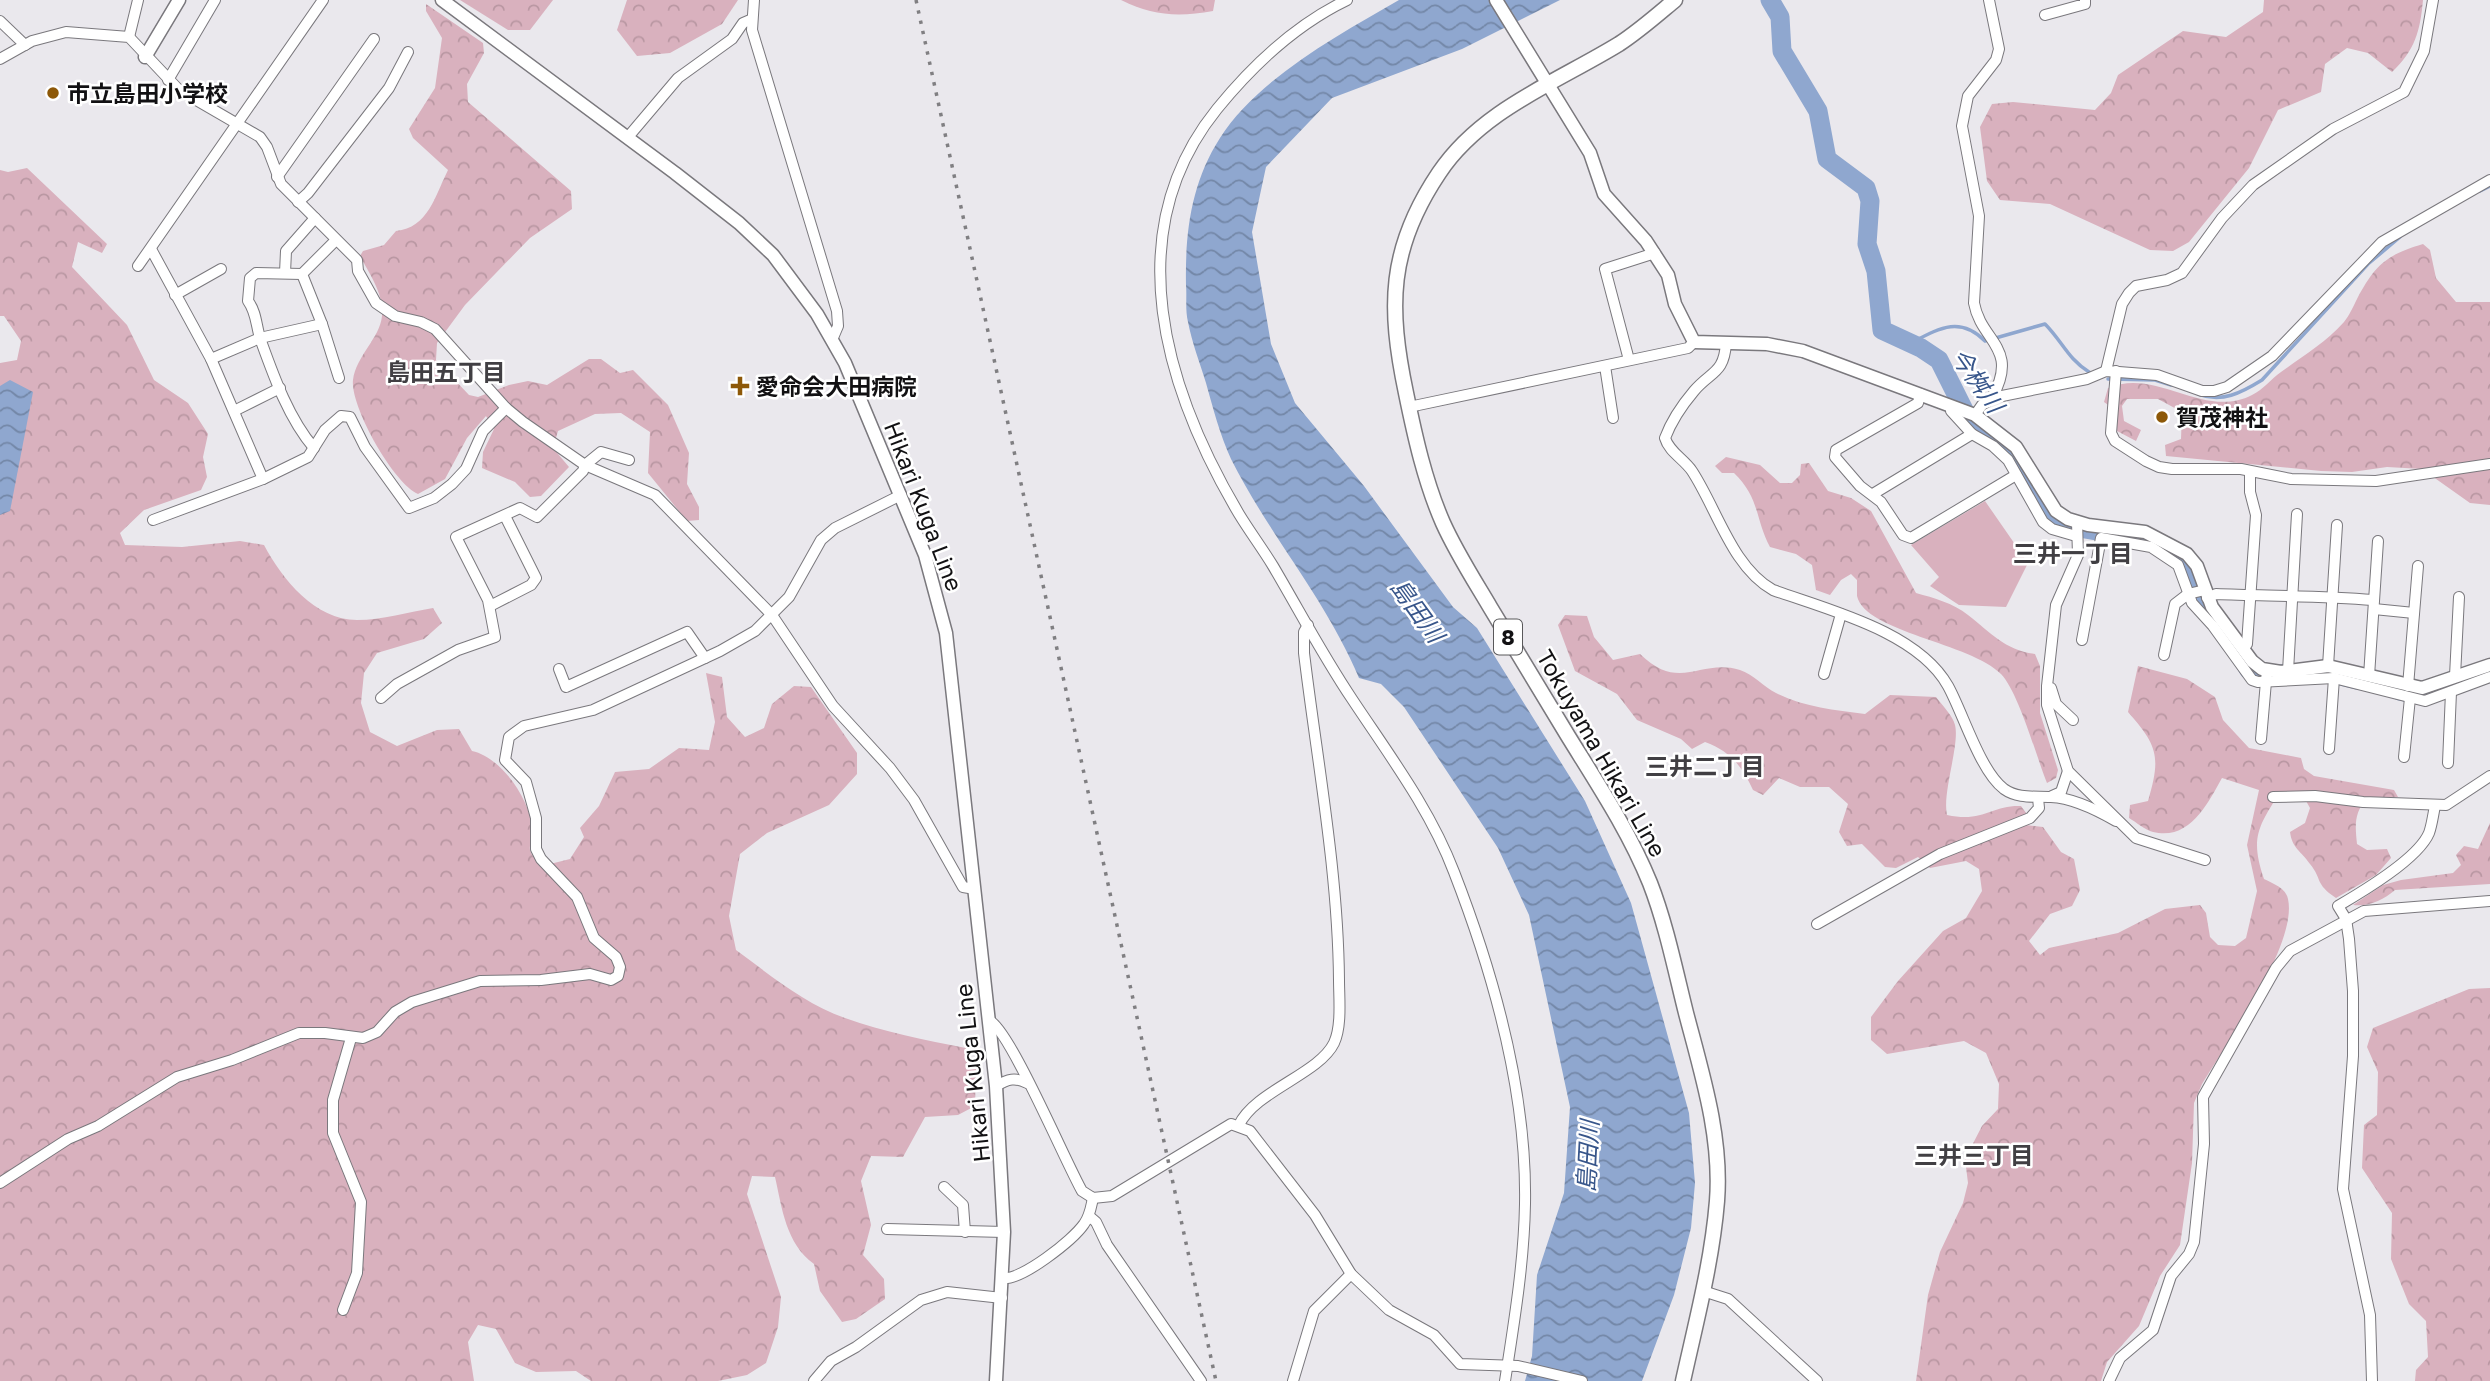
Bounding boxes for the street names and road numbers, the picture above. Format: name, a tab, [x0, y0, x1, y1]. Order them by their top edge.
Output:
street label: Hikari Kuga Line	[879, 417, 969, 595]
road number: 8	[1494, 620, 1522, 654]
street label: Tokuyama Hikari Line	[1531, 645, 1673, 861]
street label: Hikari Kuga Line	[949, 982, 995, 1164]

